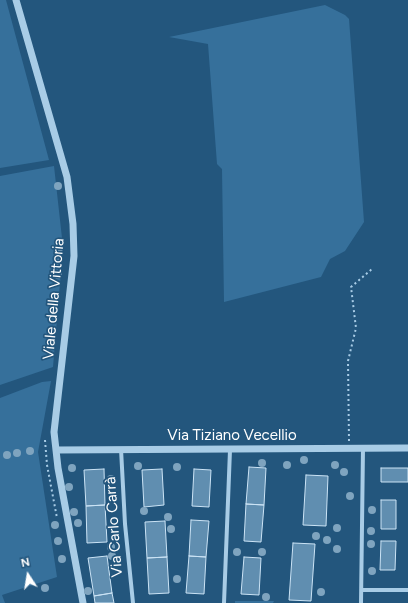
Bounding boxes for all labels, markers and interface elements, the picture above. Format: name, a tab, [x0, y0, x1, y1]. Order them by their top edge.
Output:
street label: Viale della Vittoria	[40, 238, 68, 360]
street label: Via Tiziano Vecellio	[167, 427, 297, 445]
street label: Via Carlo Carrà	[102, 476, 126, 578]
north arrow	[8, 555, 48, 595]
text: N	[20, 556, 31, 570]

